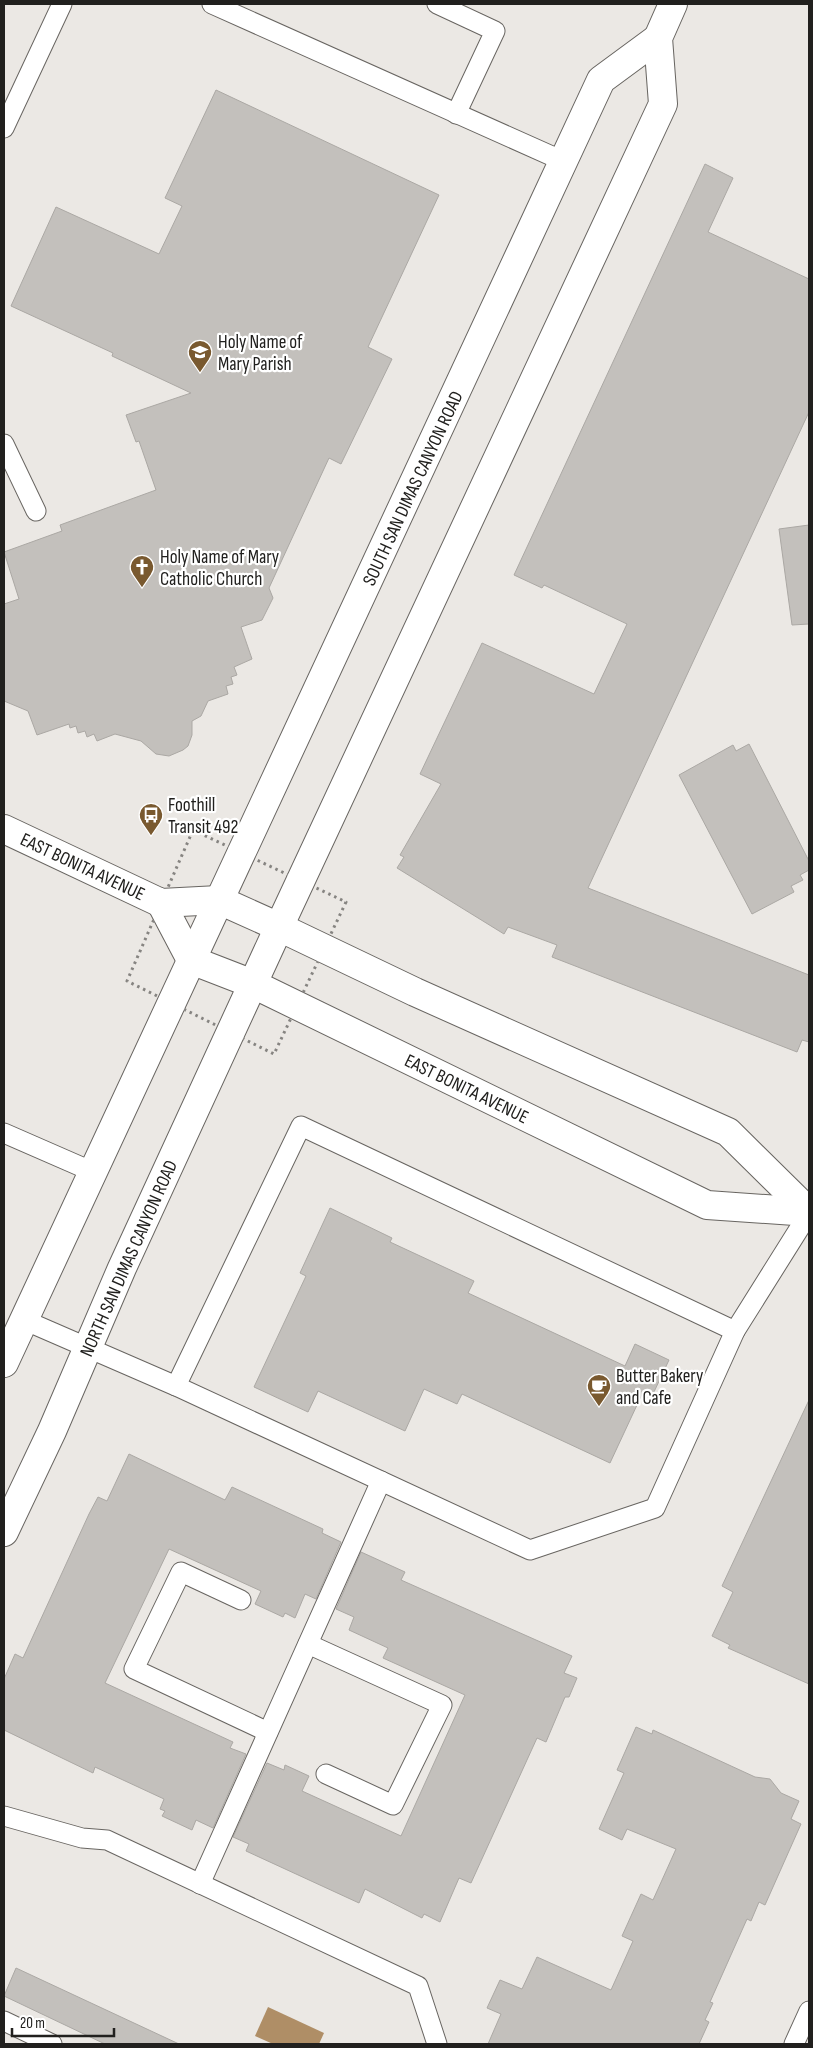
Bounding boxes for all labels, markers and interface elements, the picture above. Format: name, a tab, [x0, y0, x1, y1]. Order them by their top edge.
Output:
place label: Holy Name of Mary Parish	[218, 331, 303, 376]
school or university icon: Holy Name of Mary Parish	[187, 339, 213, 373]
street label: SOUTH SAN DIMAS CANYON ROAD	[358, 388, 469, 590]
place label: Holy Name of Mary Catholic Church	[160, 546, 280, 591]
church icon: Holy Name of Mary Catholic Church	[129, 554, 155, 588]
place label: Foothill Transit 492	[168, 794, 238, 839]
bus stop icon: Foothill Transit 492	[138, 802, 164, 836]
street label: EAST BONITA AVENUE	[16, 828, 148, 906]
street label: EAST BONITA AVENUE	[401, 1049, 532, 1129]
street label: NORTH SAN DIMAS CANYON ROAD	[76, 1157, 183, 1360]
place label: Butter Bakery and Cafe	[616, 1365, 704, 1410]
cafe icon: Butter Bakery and Cafe	[586, 1373, 612, 1407]
scale bar	[12, 2006, 115, 2038]
text: 20 m	[20, 2014, 45, 2033]

